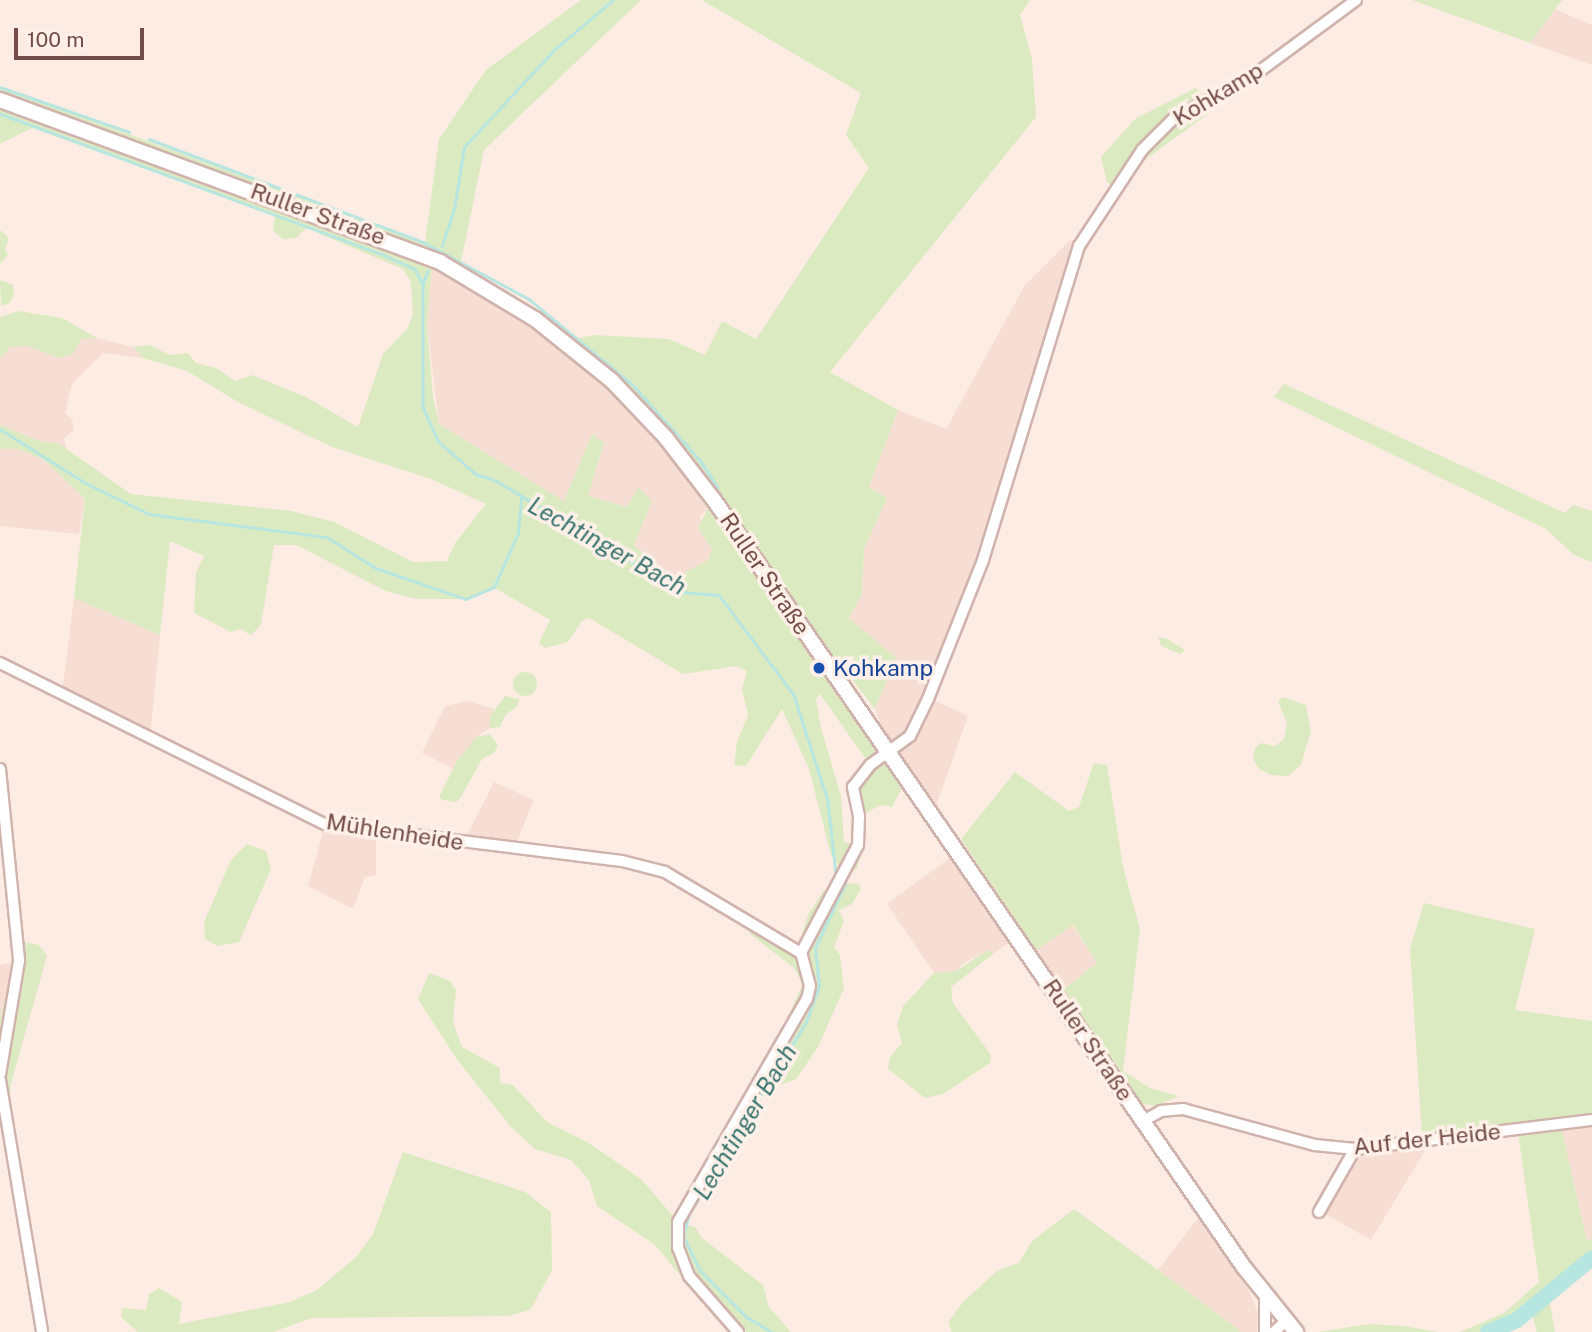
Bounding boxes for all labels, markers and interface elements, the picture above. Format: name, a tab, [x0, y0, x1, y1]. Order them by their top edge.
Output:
scale bar	[18, 14, 147, 58]
text: 100 m	[27, 27, 84, 52]
street label: Kohkamp	[1168, 56, 1268, 132]
street label: Ruller Straße	[247, 177, 389, 251]
water label: Lechtinger Bach	[523, 491, 691, 601]
street label: Ruller Straße	[714, 508, 816, 640]
place label: Kohkamp	[833, 654, 933, 682]
marker: Kohkamp	[811, 660, 827, 676]
street label: Mühlenheide	[324, 808, 466, 856]
street label: Ruller Straße	[1037, 974, 1139, 1106]
water label: Lechtinger Bach	[687, 1039, 803, 1205]
street label: Auf der Heide	[1352, 1118, 1502, 1160]

